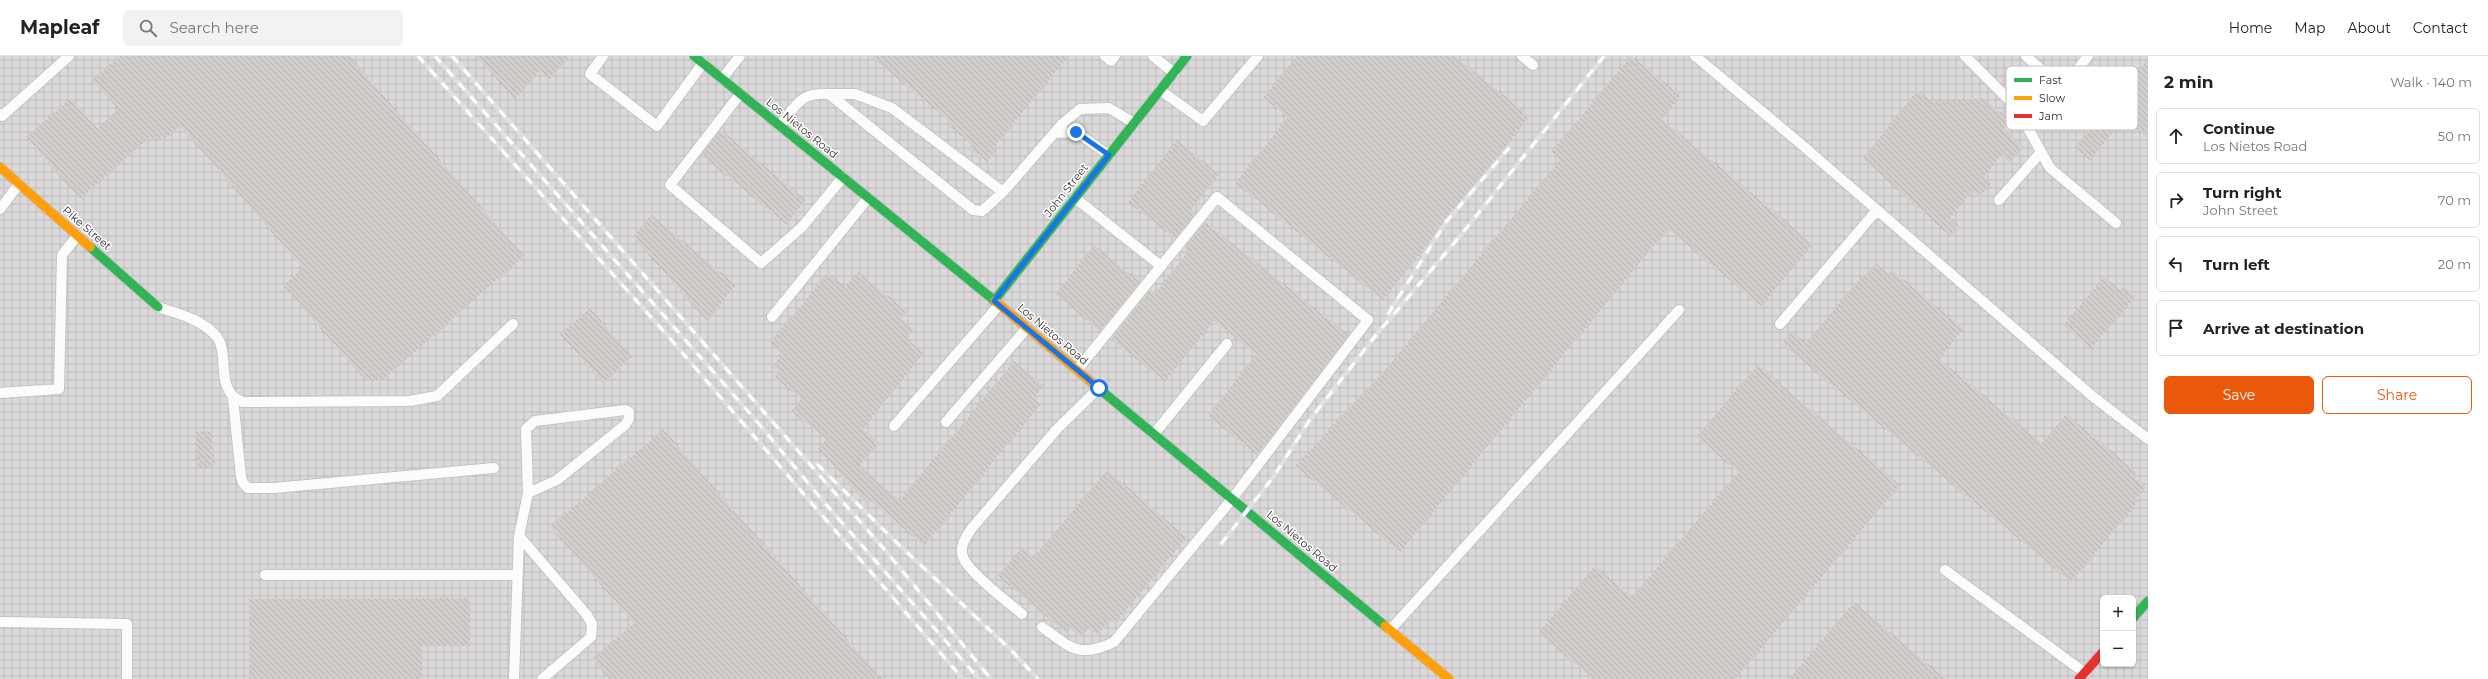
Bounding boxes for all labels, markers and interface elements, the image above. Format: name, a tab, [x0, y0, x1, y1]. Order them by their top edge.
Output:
search box	[123, 10, 403, 46]
text: Mapleaf	[20, 16, 99, 39]
icon: search	[137, 17, 159, 39]
text: Search here	[169, 18, 259, 37]
text: Home	[2229, 19, 2272, 37]
text: Map	[2294, 19, 2325, 37]
text: About	[2347, 19, 2391, 37]
text: Contact	[2413, 19, 2468, 37]
legend	[2006, 66, 2138, 130]
text: 2 min	[2164, 72, 2214, 92]
text: Fast	[2039, 73, 2063, 87]
text: Walk · 140 m	[2390, 74, 2472, 90]
text: Slow	[2039, 91, 2065, 105]
street label: Los Nietos Road	[763, 95, 841, 161]
text: Jam	[2038, 109, 2063, 123]
text: Continue	[2203, 119, 2275, 138]
route end	[1067, 123, 1085, 141]
icon: ahead	[2165, 125, 2187, 147]
text: 50 m	[2438, 128, 2471, 144]
text: Los Nietos Road	[2203, 138, 2307, 154]
street label: John Street	[1040, 160, 1091, 220]
text: Turn right	[2203, 183, 2282, 202]
icon: right	[2165, 189, 2187, 211]
text: 70 m	[2438, 192, 2471, 208]
text: John Street	[2203, 202, 2278, 218]
street label: Pike Street	[60, 203, 115, 253]
icon: left	[2165, 253, 2187, 275]
text: Turn left	[2203, 255, 2270, 274]
text: 20 m	[2438, 256, 2471, 272]
street label: Los Nietos Road	[1015, 300, 1091, 368]
icon: arrive	[2165, 317, 2187, 339]
text: Arrive at destination	[2203, 319, 2364, 338]
button: Save	[2164, 376, 2314, 414]
button: Share	[2322, 376, 2472, 414]
route start	[1090, 379, 1108, 397]
street label: Los Nietos Road	[1264, 507, 1340, 575]
map controls	[2100, 595, 2136, 667]
button: +	[2100, 595, 2136, 631]
button: −	[2100, 631, 2136, 667]

